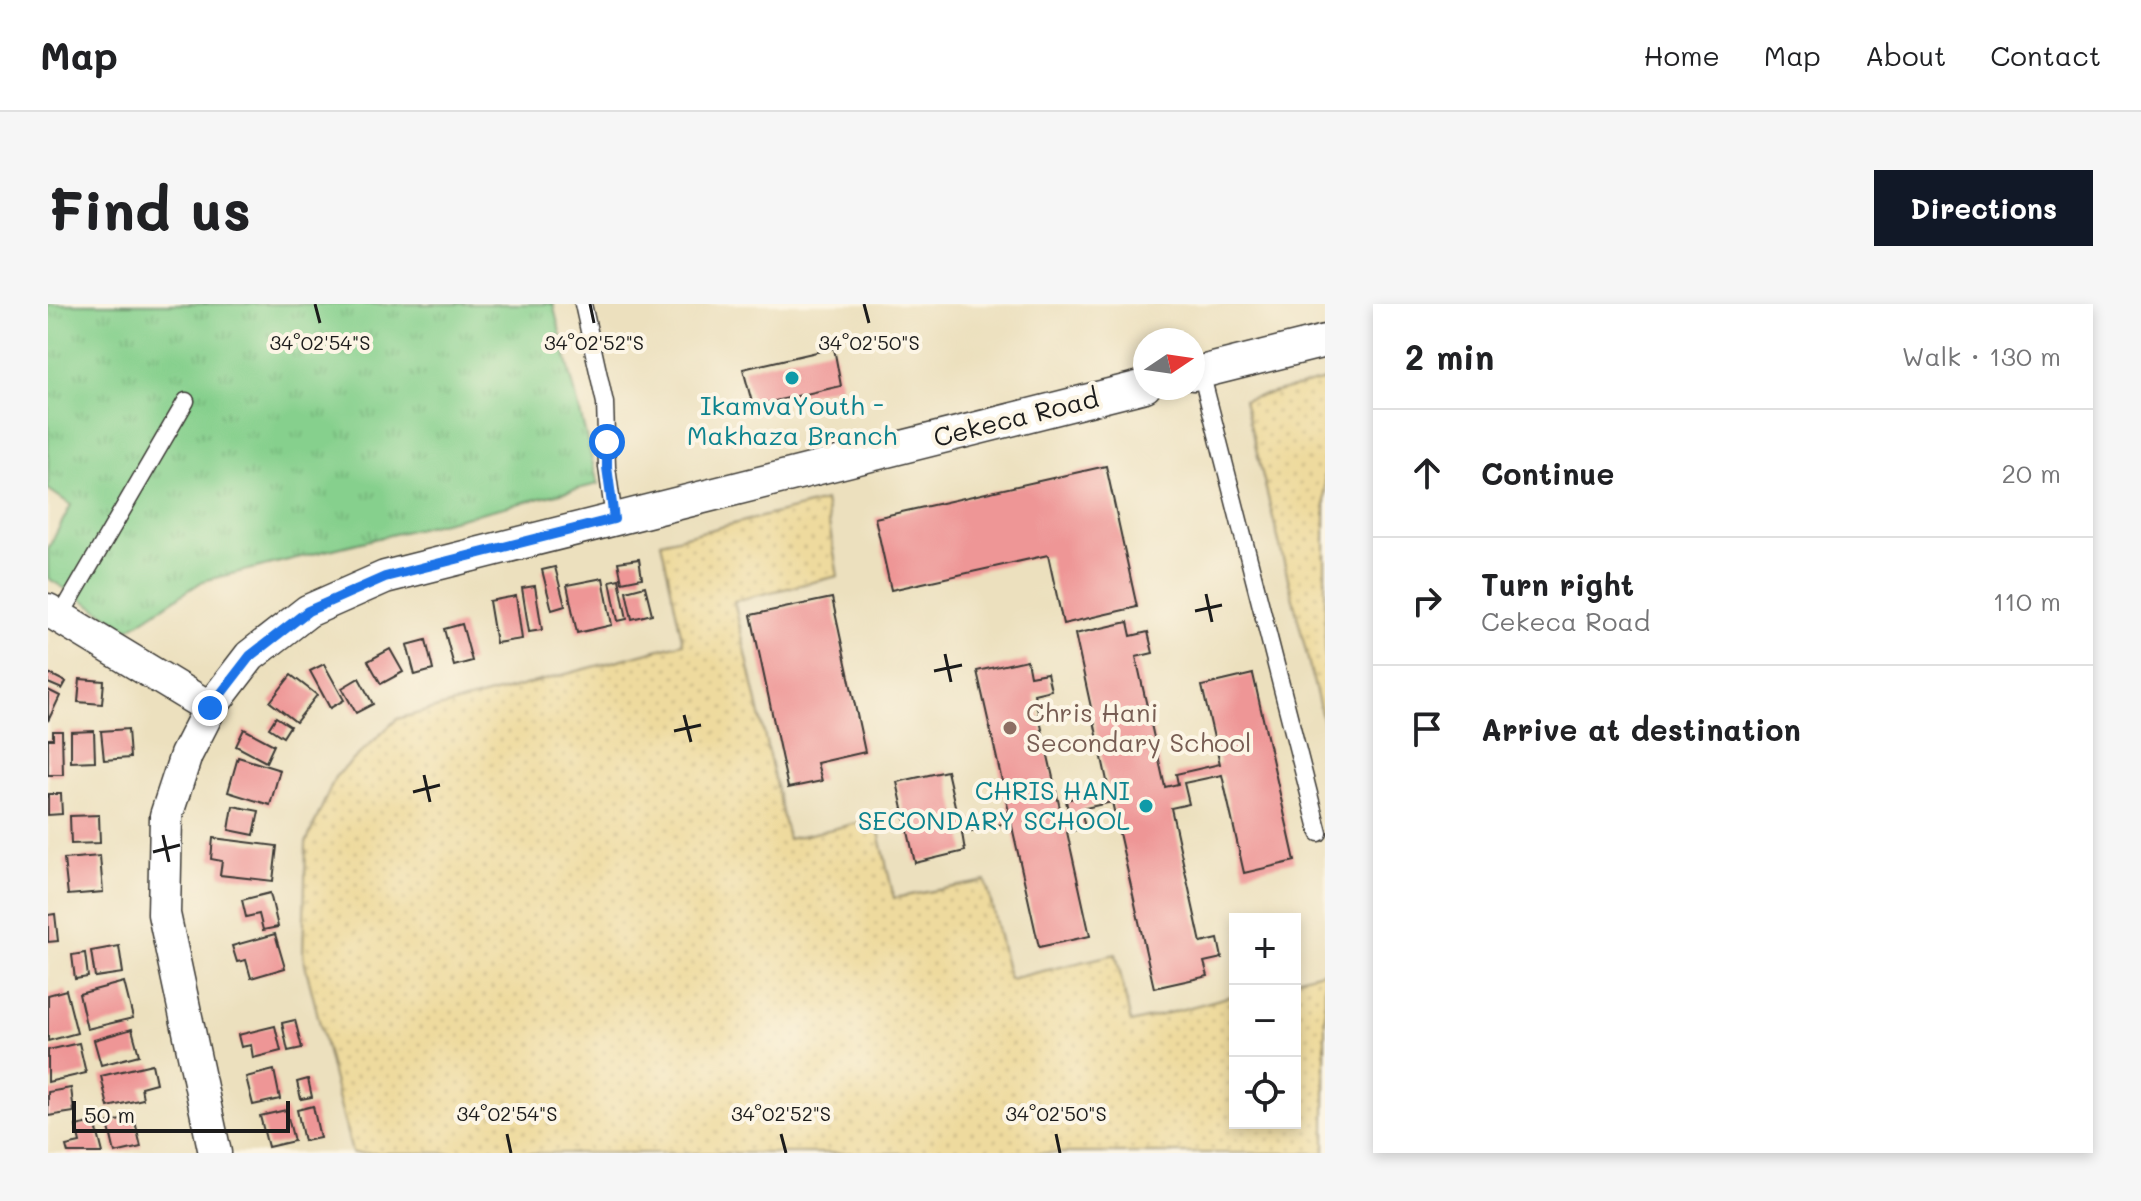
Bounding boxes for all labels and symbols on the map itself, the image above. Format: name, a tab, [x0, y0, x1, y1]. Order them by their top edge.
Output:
north arrow	[1133, 328, 1205, 400]
text: 34°02'54"S	[270, 329, 370, 355]
text: 34°02'52"S	[544, 329, 644, 355]
text: 34°02'50"S	[818, 329, 920, 355]
marker: IkamvaYouth - Makhaza Branch	[783, 369, 801, 387]
street label: Cekeca Road	[930, 380, 1102, 454]
place label: IkamvaYouth - Makhaza Branch	[687, 388, 897, 452]
route start	[589, 424, 625, 460]
route end	[192, 690, 228, 726]
place label: Chris Hani Secondary School	[1026, 695, 1251, 759]
marker: Chris Hani Secondary School	[1001, 719, 1019, 737]
place label: CHRIS HANI SECONDARY SCHOOL	[858, 773, 1130, 837]
marker: CHRIS HANI SECONDARY SCHOOL	[1137, 797, 1155, 815]
scale bar	[72, 1097, 290, 1133]
text: 34°02'54"S	[457, 1100, 557, 1126]
text: 34°02'52"S	[731, 1100, 831, 1126]
text: 34°02'50"S	[1005, 1100, 1107, 1126]

